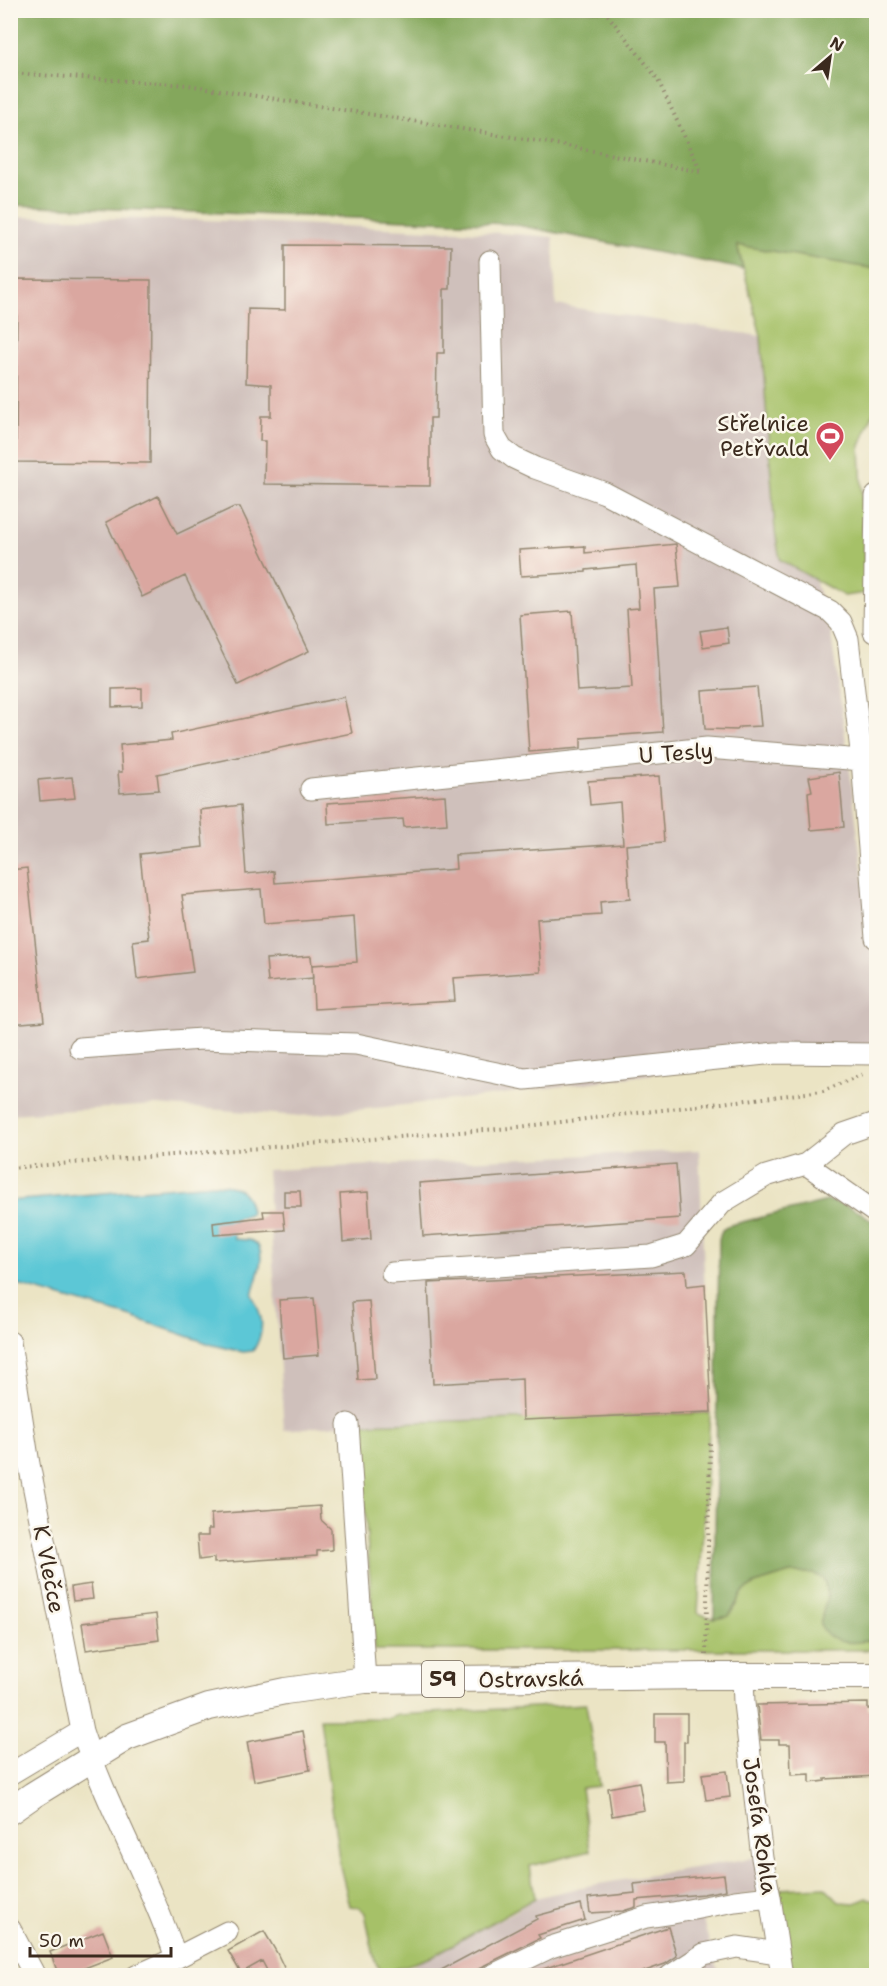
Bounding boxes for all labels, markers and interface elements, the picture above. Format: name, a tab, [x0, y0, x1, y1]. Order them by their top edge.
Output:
north arrow	[800, 27, 860, 87]
text: N	[826, 32, 848, 57]
place label: Střelnice Petřvald	[717, 409, 809, 463]
sports icon: Střelnice Petřvald	[814, 420, 846, 462]
street label: U Tesly	[638, 736, 714, 770]
street label: K Vlečce	[26, 1523, 72, 1615]
road number: 59	[422, 1661, 464, 1697]
street label: Ostravská	[478, 1664, 584, 1694]
street label: Josefa Rohla	[736, 1755, 784, 1897]
scale bar	[30, 1920, 171, 1958]
text: 50 m	[39, 1929, 84, 1953]

